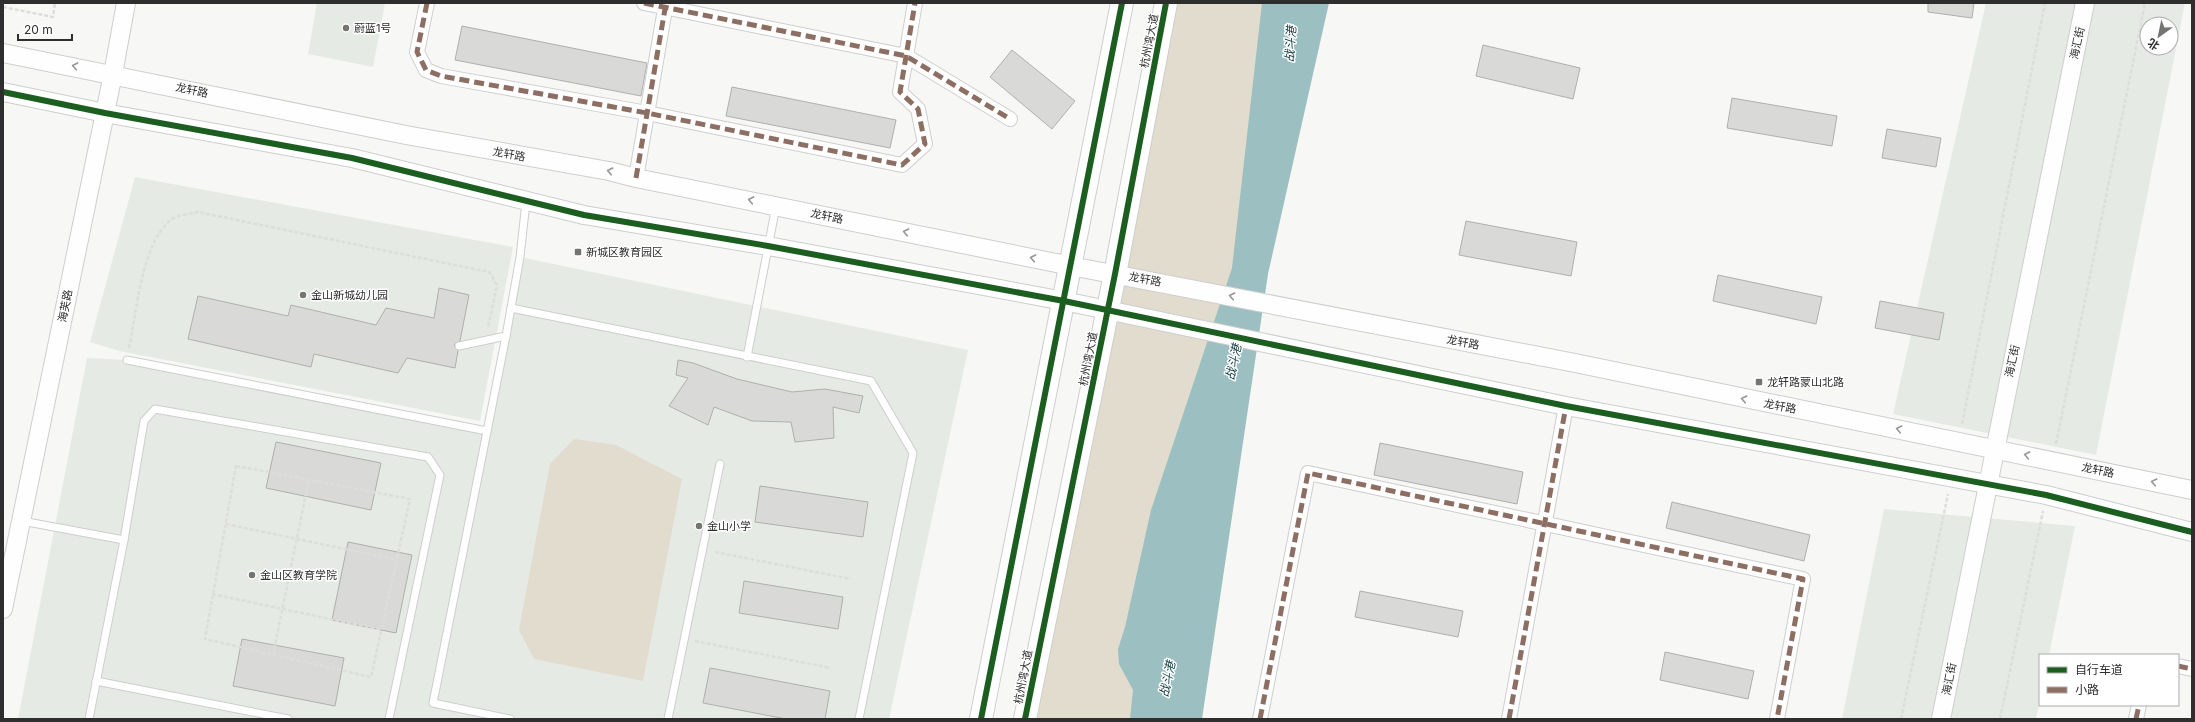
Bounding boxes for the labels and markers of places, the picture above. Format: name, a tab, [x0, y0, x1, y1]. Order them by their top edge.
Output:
place label: 蔚蓝1号	[354, 21, 391, 35]
marker: 蔚蓝1号	[341, 23, 351, 33]
place label: 新城区教育园区	[586, 245, 663, 259]
marker: 新城区教育园区	[573, 247, 583, 257]
place label: 金山新城幼儿园	[311, 288, 388, 302]
marker: 金山新城幼儿园	[298, 290, 308, 300]
place label: 龙轩路蒙山北路	[1767, 375, 1844, 389]
marker: 龙轩路蒙山北路	[1754, 377, 1764, 387]
place label: 金山小学	[707, 519, 751, 533]
marker: 金山小学	[694, 521, 704, 531]
place label: 金山区教育学院	[260, 568, 337, 582]
marker: 金山区教育学院	[247, 570, 257, 580]

